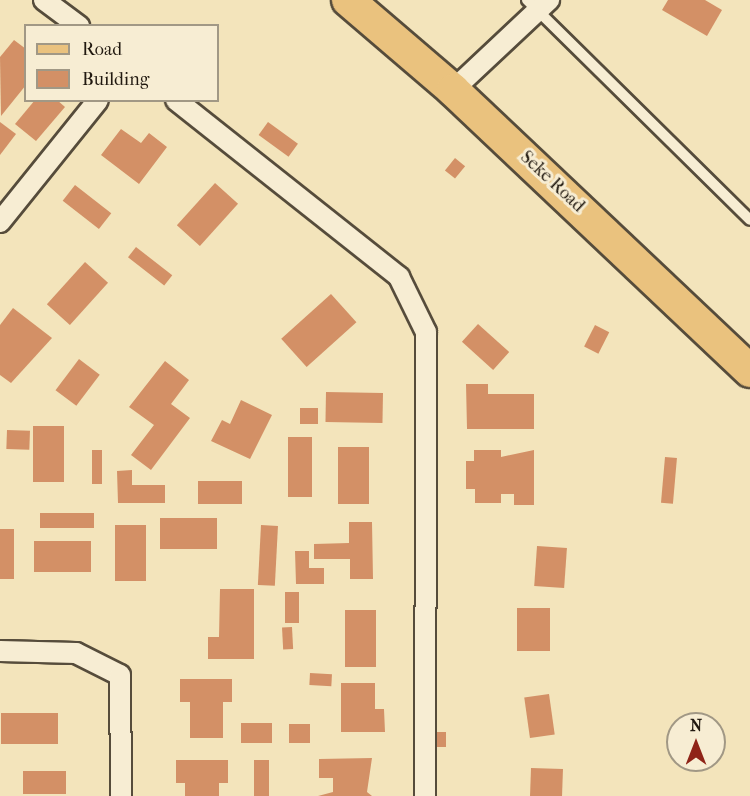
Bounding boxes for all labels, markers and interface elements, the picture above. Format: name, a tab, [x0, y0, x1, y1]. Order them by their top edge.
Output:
legend	[24, 24, 219, 102]
text: Road	[82, 39, 122, 60]
text: Building	[82, 69, 149, 90]
street label: Seke Road	[515, 147, 589, 217]
north arrow	[666, 712, 726, 772]
text: N	[690, 716, 702, 735]

